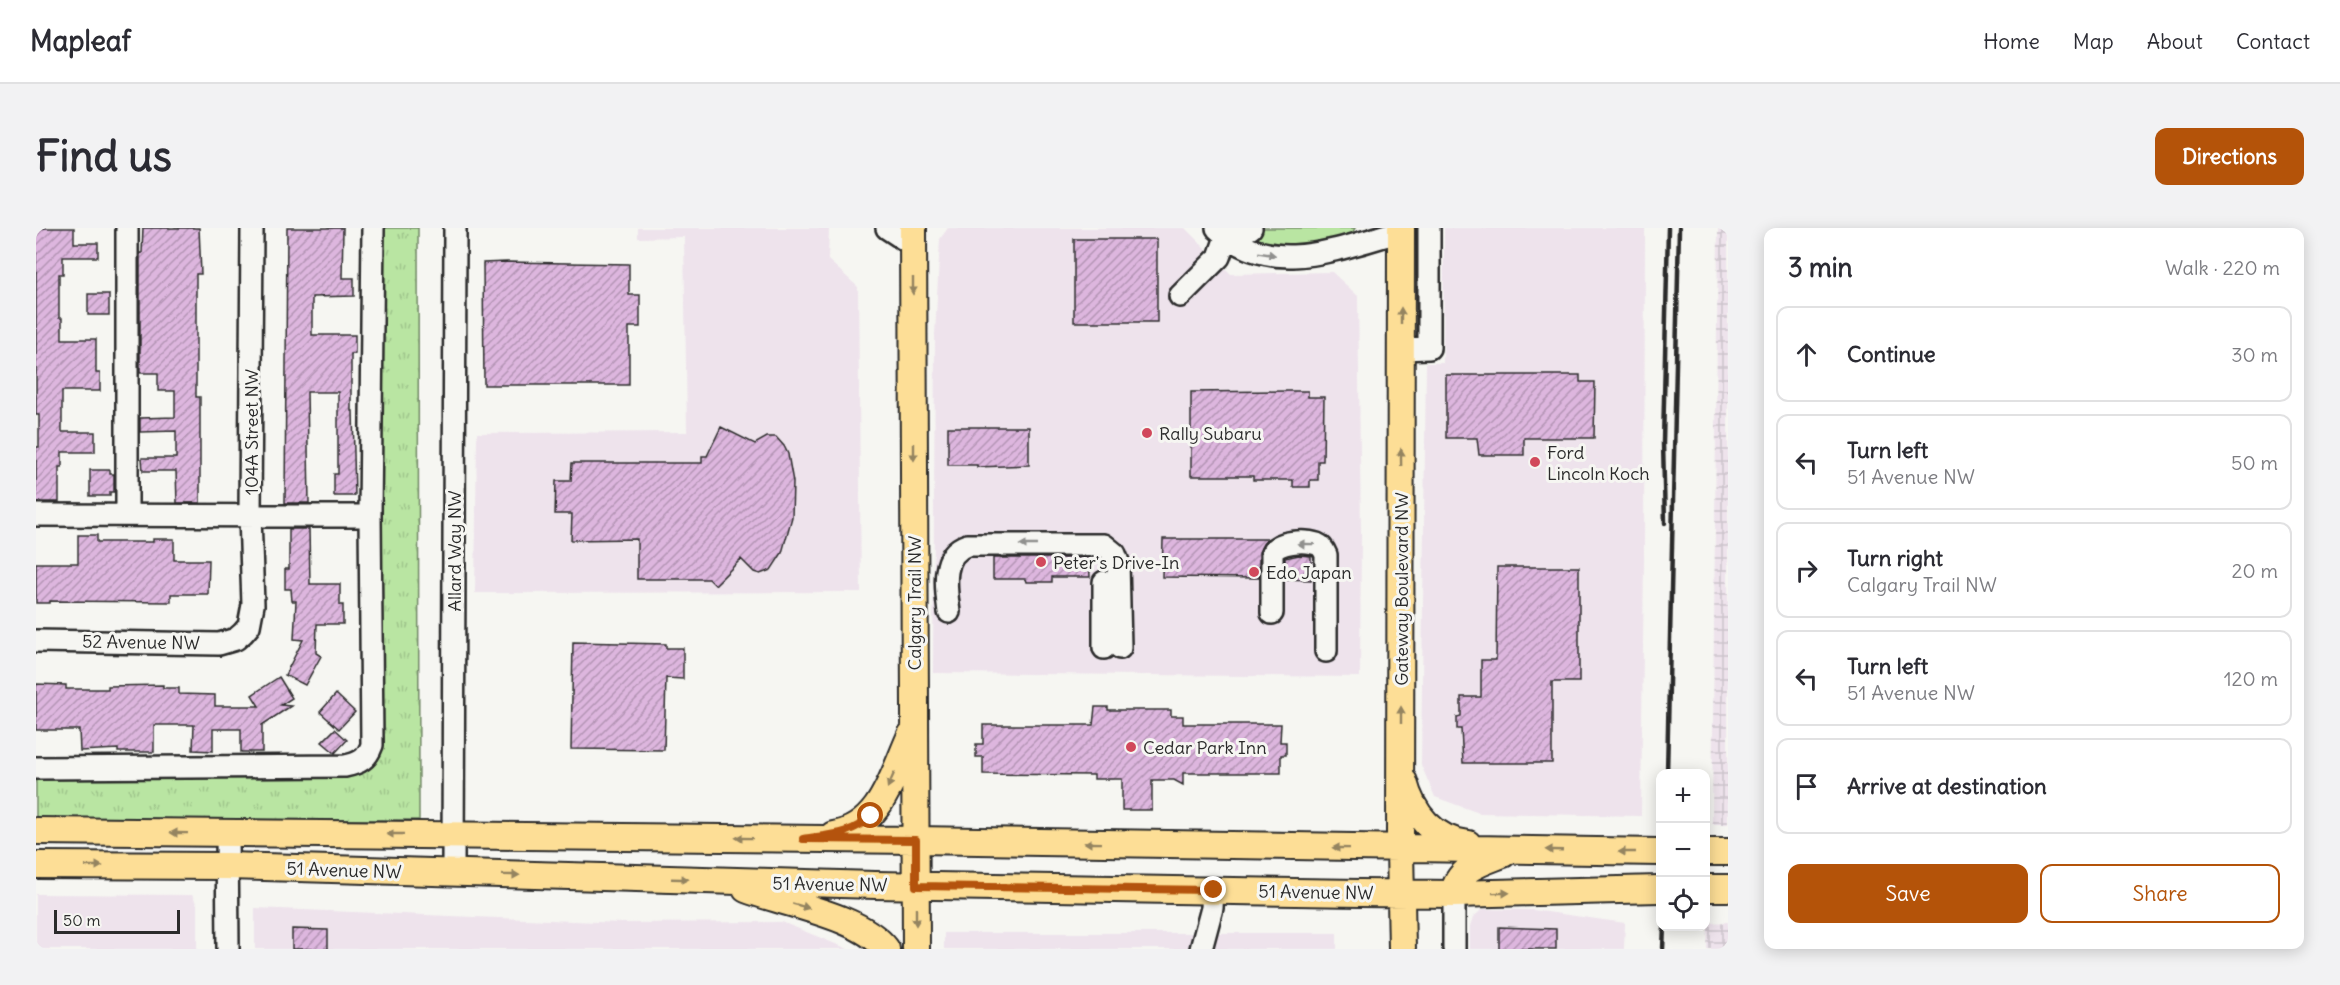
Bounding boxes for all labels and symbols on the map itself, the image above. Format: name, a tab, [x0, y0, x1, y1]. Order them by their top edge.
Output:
one-way arrow	[1258, 250, 1277, 259]
one-way arrow	[908, 277, 918, 296]
one-way arrow	[1396, 306, 1406, 325]
street label: 104A Street NW	[240, 369, 263, 495]
place label: Rally Subaru	[1159, 422, 1262, 445]
marker: Rally Subaru	[1140, 426, 1154, 440]
place label: Ford Lincoln Koch	[1547, 441, 1650, 485]
one-way arrow	[909, 443, 919, 462]
one-way arrow	[1396, 447, 1406, 466]
marker: Ford Lincoln Koch	[1528, 455, 1542, 469]
street label: Allard Way NW	[443, 490, 466, 612]
street label: Gateway Boulevard NW	[1390, 492, 1413, 686]
street label: Calgary Trail NW	[903, 536, 926, 670]
one-way arrow	[1296, 539, 1315, 549]
one-way arrow	[1019, 540, 1038, 550]
place label: Peter's Drive-In	[1053, 551, 1179, 574]
marker: Peter's Drive-In	[1034, 555, 1048, 569]
place label: Edo Japan	[1266, 561, 1352, 584]
marker: Edo Japan	[1247, 565, 1261, 579]
street label: 52 Avenue NW	[82, 629, 200, 655]
one-way arrow	[1396, 705, 1406, 724]
place label: Cedar Park Inn	[1143, 736, 1267, 759]
marker: Cedar Park Inn	[1124, 740, 1138, 754]
one-way arrow	[886, 771, 895, 788]
route start	[857, 802, 883, 828]
one-way arrow	[169, 828, 188, 838]
one-way arrow	[385, 829, 404, 839]
one-way arrow	[735, 833, 754, 843]
one-way arrow	[1083, 839, 1102, 848]
one-way arrow	[1332, 843, 1351, 853]
one-way arrow	[1544, 845, 1563, 855]
one-way arrow	[1617, 847, 1636, 856]
street label: 51 Avenue NW	[286, 856, 402, 884]
one-way arrow	[85, 861, 104, 871]
one-way arrow	[502, 870, 521, 880]
street label: 51 Avenue NW	[772, 871, 888, 897]
one-way arrow	[670, 875, 689, 884]
route end	[1200, 876, 1226, 902]
street label: 51 Avenue NW	[1258, 879, 1374, 905]
one-way arrow	[1492, 888, 1511, 897]
one-way arrow	[792, 902, 810, 911]
scale bar	[54, 907, 180, 934]
one-way arrow	[911, 908, 921, 927]

